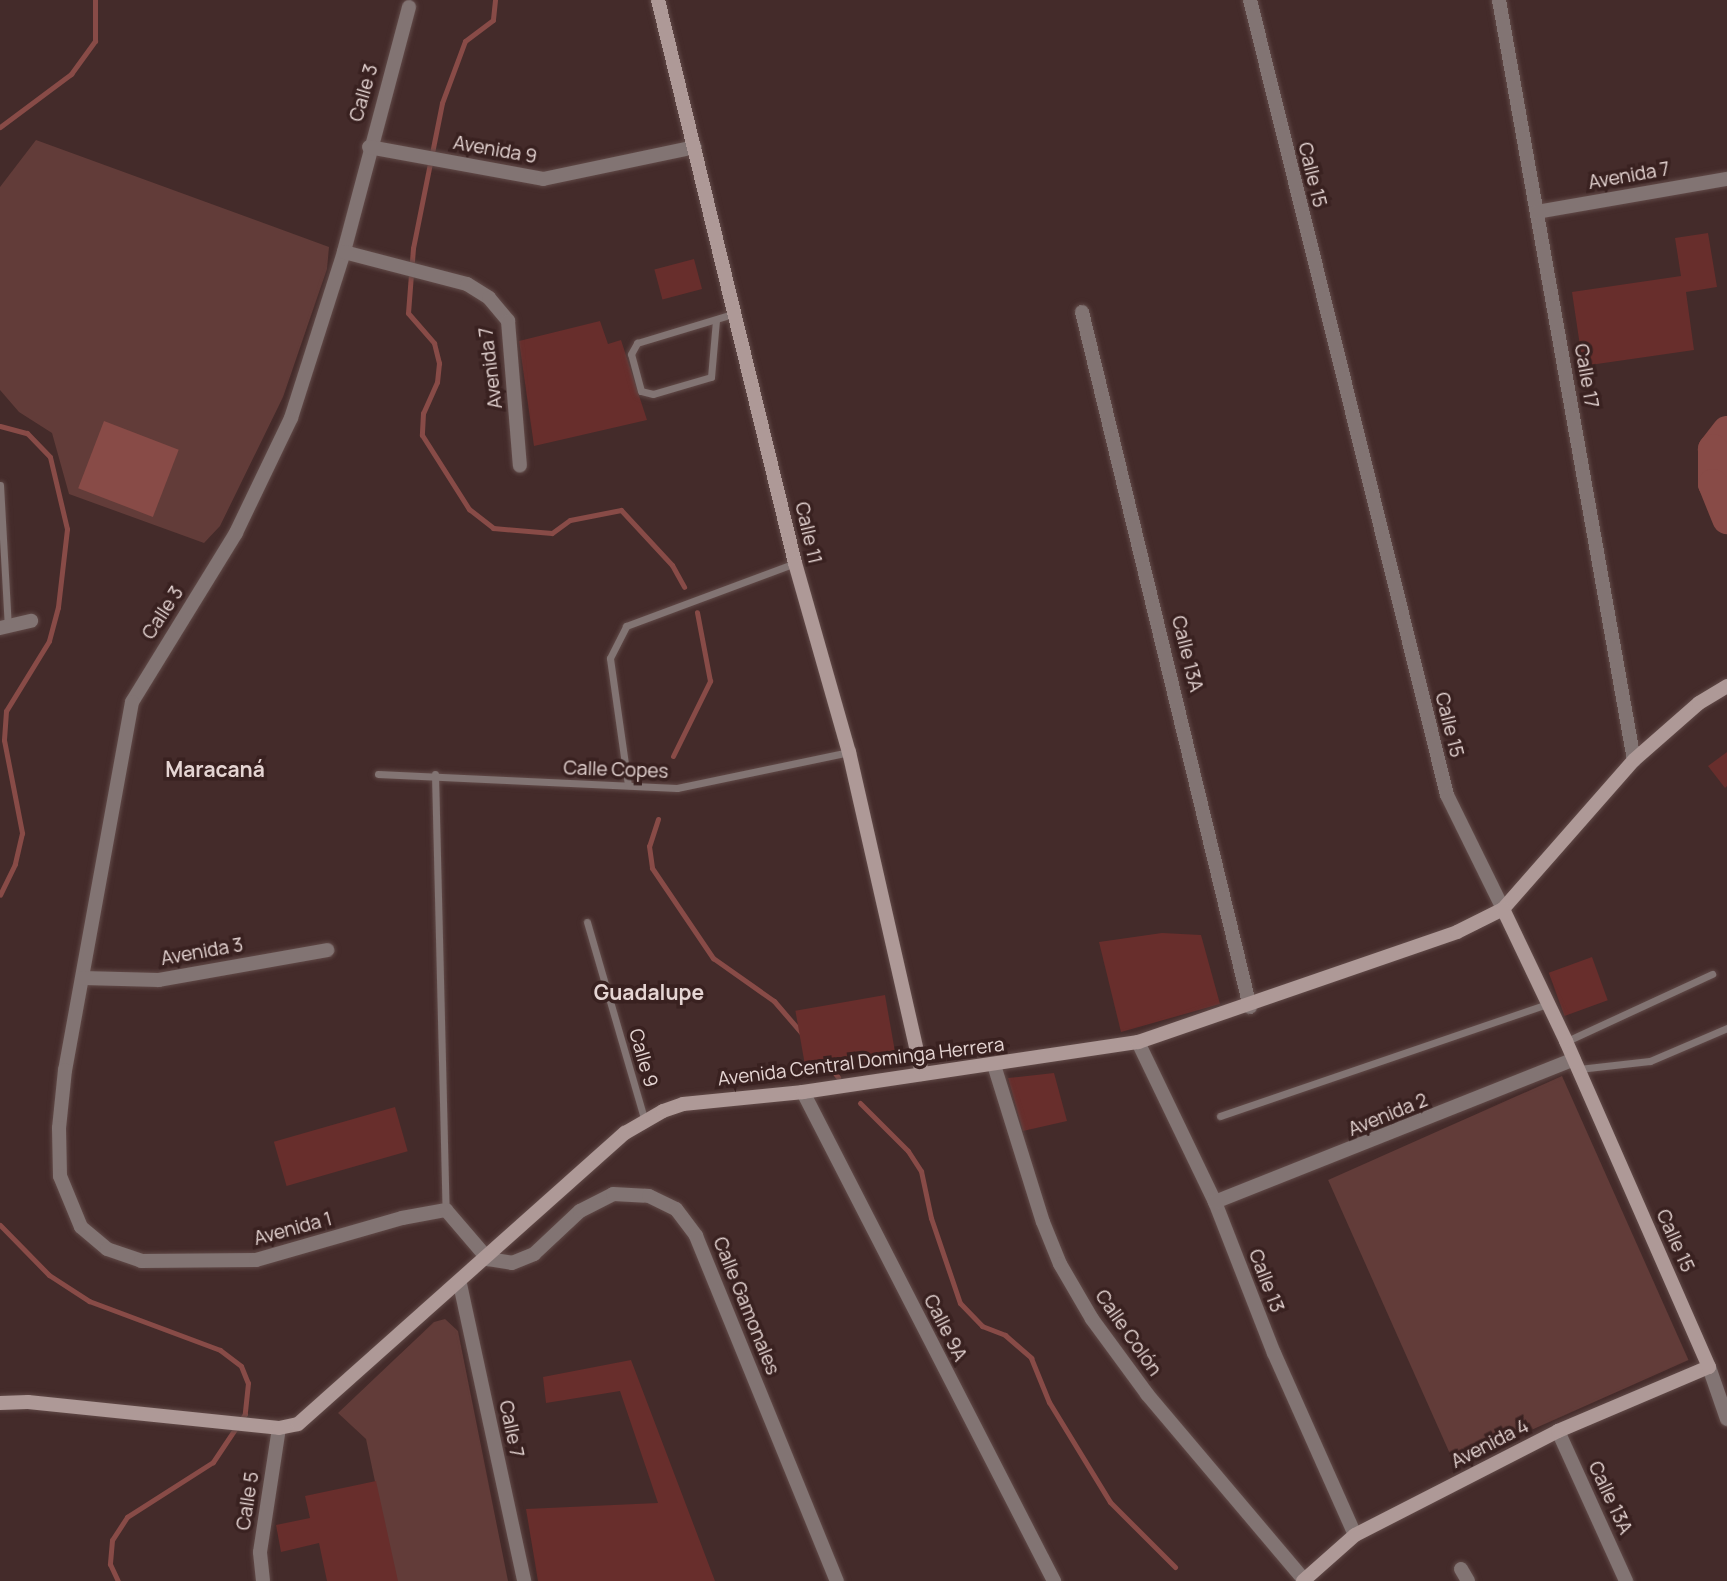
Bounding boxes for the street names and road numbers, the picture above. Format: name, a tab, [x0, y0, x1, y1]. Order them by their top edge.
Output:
street label: Calle 3	[345, 62, 383, 124]
street label: Avenida 9	[451, 131, 539, 169]
street label: Calle 15	[1293, 140, 1331, 210]
street label: Avenida 7	[1587, 158, 1671, 194]
street label: Avenida 7	[475, 326, 507, 410]
street label: Calle 17	[1569, 342, 1603, 410]
street label: Calle 11	[790, 500, 826, 566]
street label: Calle 3	[138, 582, 188, 644]
street label: Calle 13A	[1167, 613, 1207, 695]
street label: Calle 15	[1430, 690, 1468, 760]
street label: Calle Copes	[563, 757, 669, 783]
street label: Avenida 3	[159, 934, 245, 970]
street label: Calle 9	[624, 1026, 662, 1090]
street label: Avenida Central Dominga Herrera	[716, 1033, 1006, 1091]
street label: Avenida 2	[1345, 1089, 1431, 1141]
street label: Calle 15	[1651, 1206, 1699, 1276]
street label: Avenida 1	[251, 1208, 335, 1250]
street label: Calle Gamonales	[708, 1234, 784, 1378]
street label: Calle 13	[1244, 1246, 1288, 1316]
street label: Calle Colón	[1090, 1286, 1166, 1380]
street label: Calle 9A	[919, 1291, 971, 1365]
street label: Calle 7	[494, 1399, 528, 1459]
street label: Avenida 4	[1447, 1415, 1533, 1473]
street label: Calle 13A	[1583, 1458, 1637, 1538]
street label: Calle 5	[232, 1470, 264, 1532]

